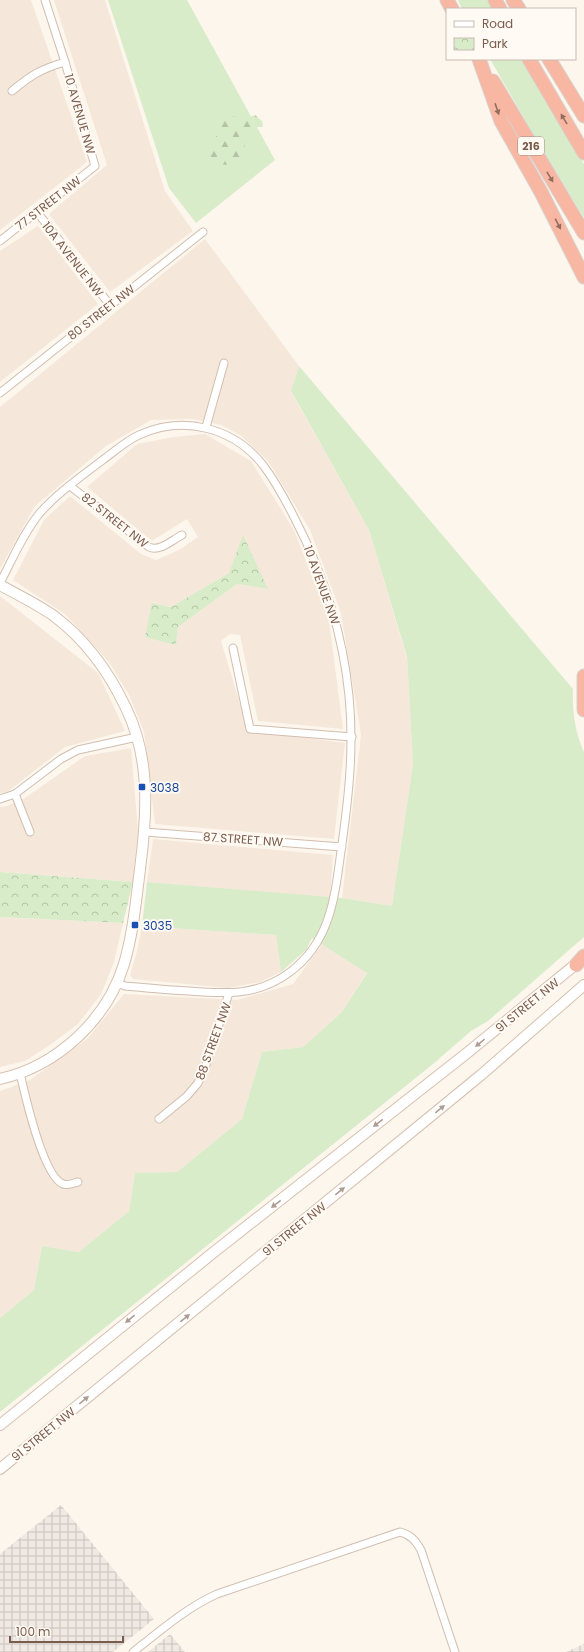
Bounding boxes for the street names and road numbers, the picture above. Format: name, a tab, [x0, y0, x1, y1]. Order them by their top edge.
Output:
street label: 10 AVENUE NW	[60, 72, 100, 157]
road number: 216	[518, 137, 544, 155]
street label: 77 STREET NW	[12, 172, 85, 234]
street label: 10A AVENUE NW	[38, 218, 108, 300]
street label: 80 STREET NW	[64, 280, 138, 344]
street label: 82 STREET NW	[78, 488, 152, 552]
street label: 10 AVENUE NW	[300, 543, 344, 627]
street label: 87 STREET NW	[202, 828, 284, 850]
street label: 91 STREET NW	[491, 974, 563, 1036]
street label: 88 STREET NW	[191, 1000, 235, 1082]
street label: 91 STREET NW	[258, 1198, 330, 1260]
street label: 91 STREET NW	[7, 1403, 79, 1465]

